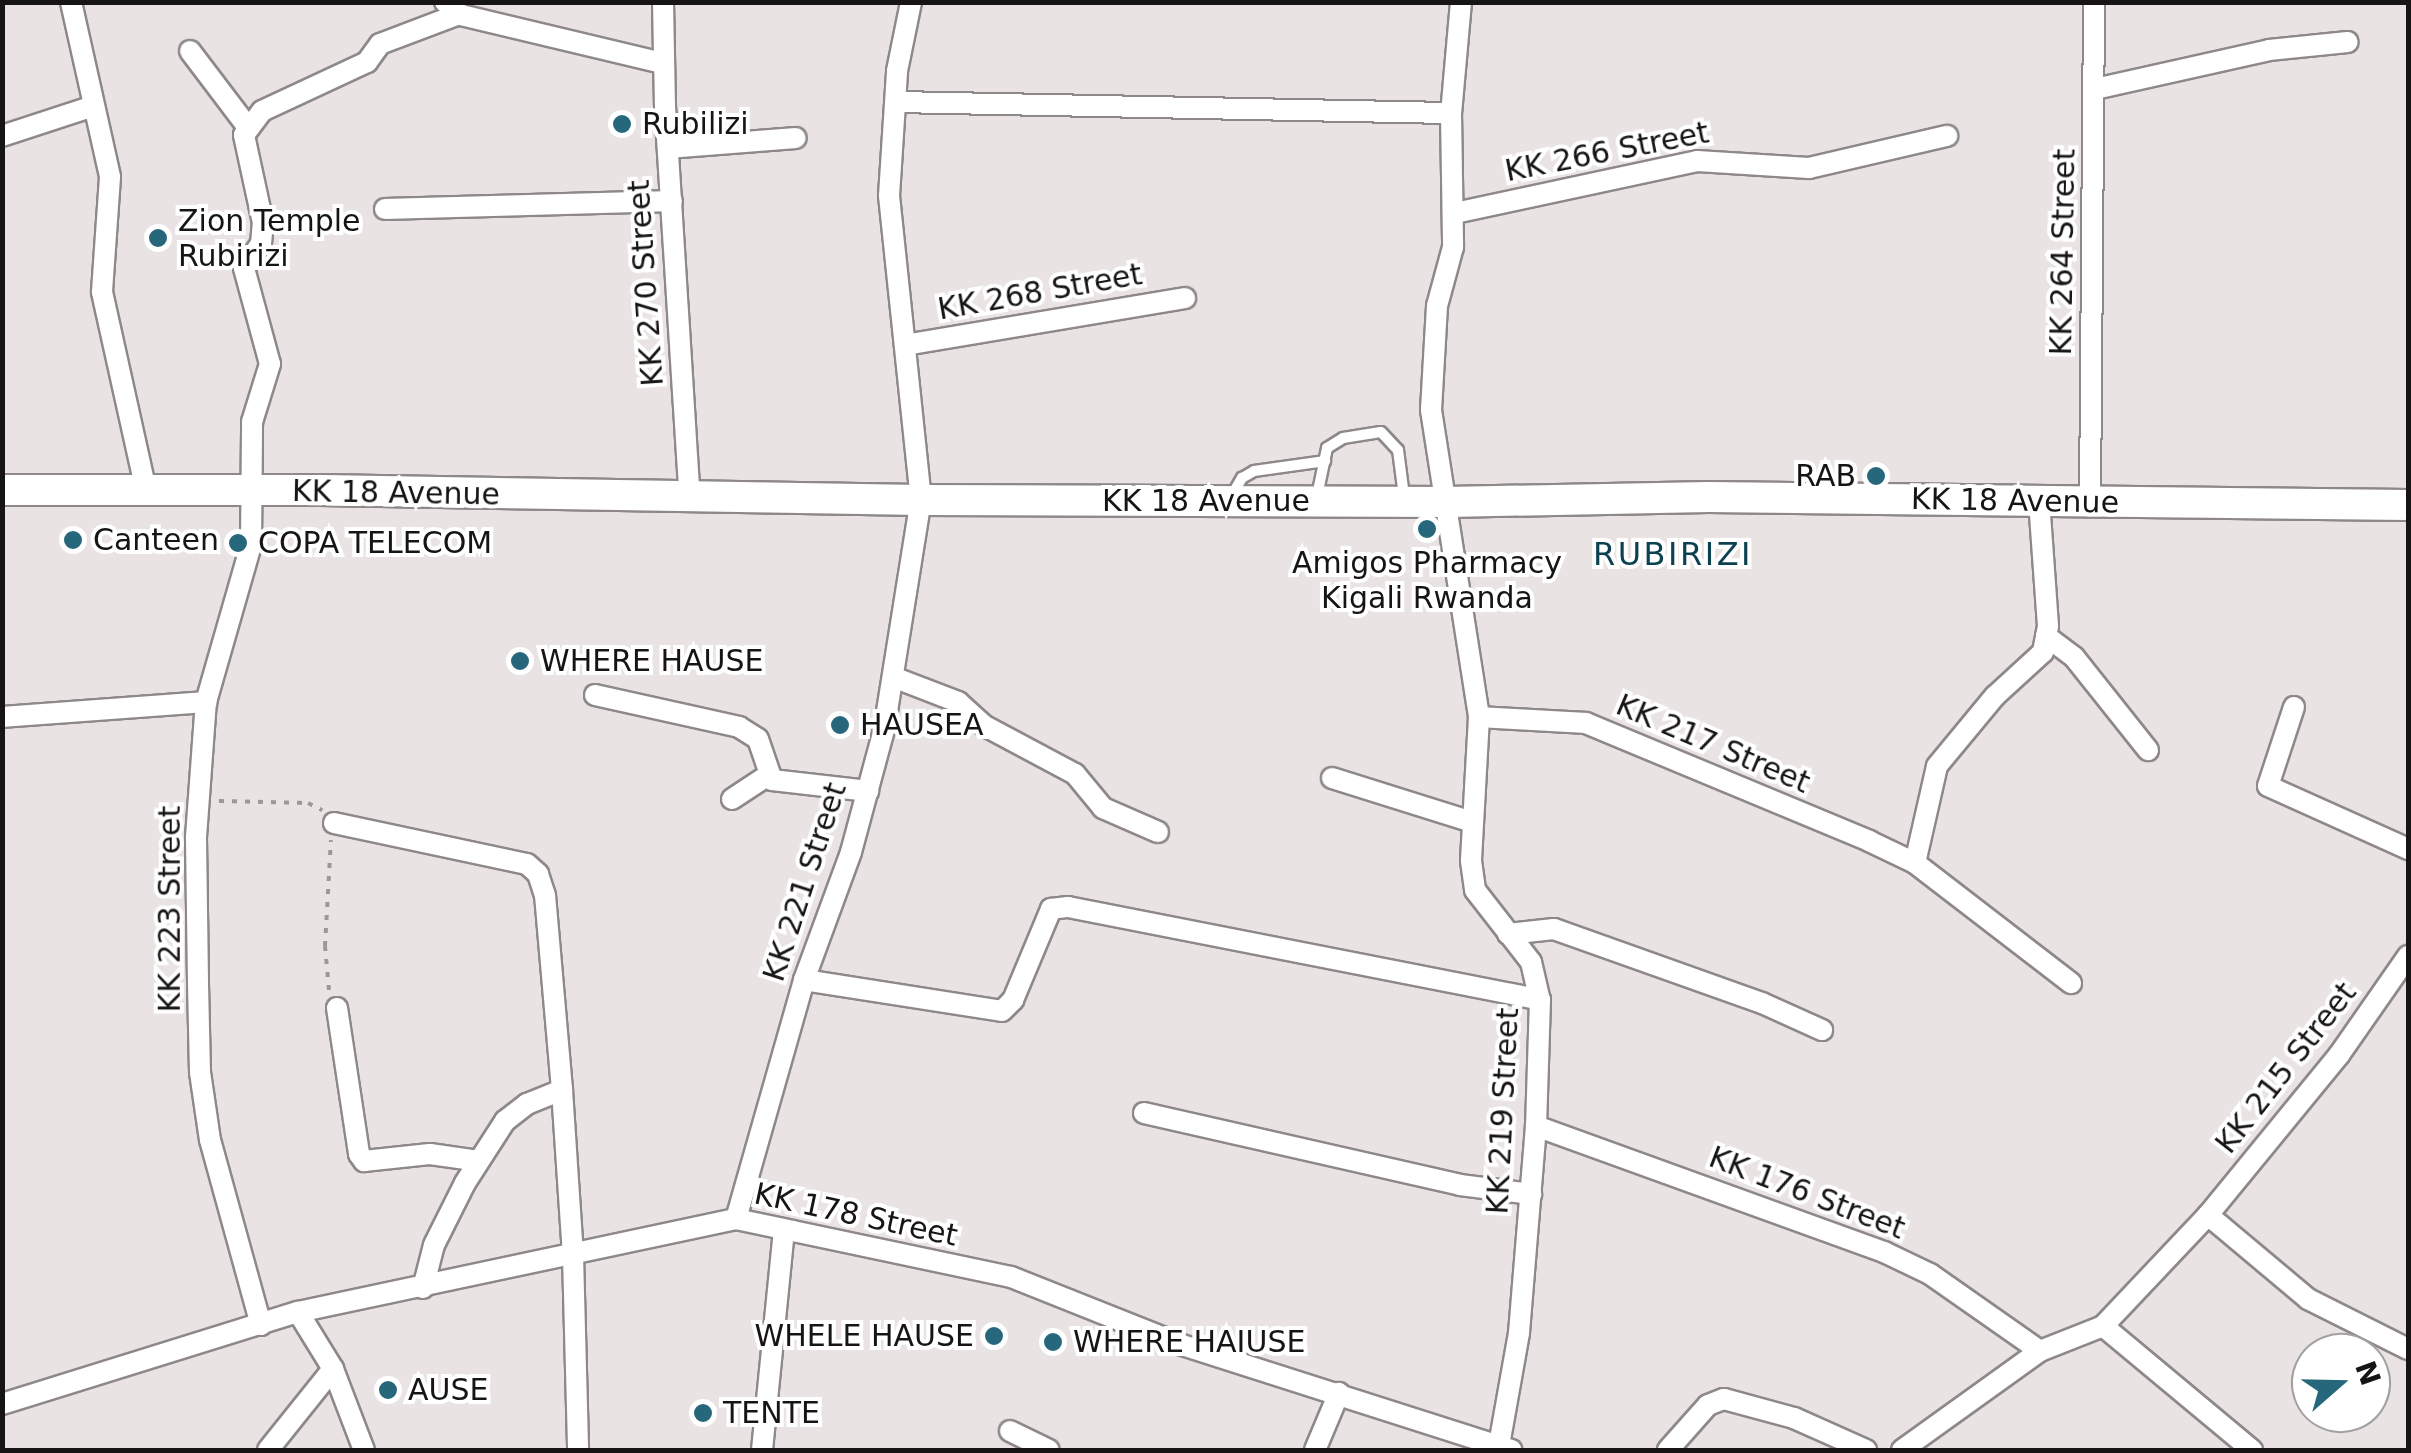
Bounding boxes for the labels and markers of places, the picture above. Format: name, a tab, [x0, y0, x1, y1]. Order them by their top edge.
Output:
place label: Rubilizi	[642, 106, 749, 142]
marker: Rubilizi	[611, 113, 633, 135]
place label: Zion Temple Rubirizi	[178, 203, 361, 274]
marker: Zion Temple Rubirizi	[147, 227, 169, 249]
place label: RAB	[1795, 458, 1856, 494]
marker: RAB	[1865, 465, 1887, 487]
marker: Amigos Pharmacy Kigali Rwanda	[1416, 518, 1438, 540]
place label: Canteen	[93, 522, 219, 558]
place label: COPA TELECOM	[258, 525, 492, 561]
marker: Canteen	[62, 529, 84, 551]
marker: COPA TELECOM	[227, 532, 249, 554]
place label: Amigos Pharmacy Kigali Rwanda	[1292, 545, 1562, 616]
place label: WHERE HAUSE	[540, 643, 764, 679]
marker: WHERE HAUSE	[509, 650, 531, 672]
place label: HAUSEA	[860, 707, 984, 743]
marker: HAUSEA	[829, 714, 851, 736]
place label: WHELE HAUSE	[755, 1318, 974, 1354]
place label: WHERE HAIUSE	[1073, 1324, 1305, 1360]
marker: WHELE HAUSE	[983, 1325, 1005, 1347]
marker: WHERE HAIUSE	[1042, 1331, 1064, 1353]
place label: AUSE	[408, 1372, 488, 1408]
marker: AUSE	[377, 1379, 399, 1401]
place label: TENTE	[723, 1395, 820, 1431]
marker: TENTE	[692, 1402, 714, 1424]

